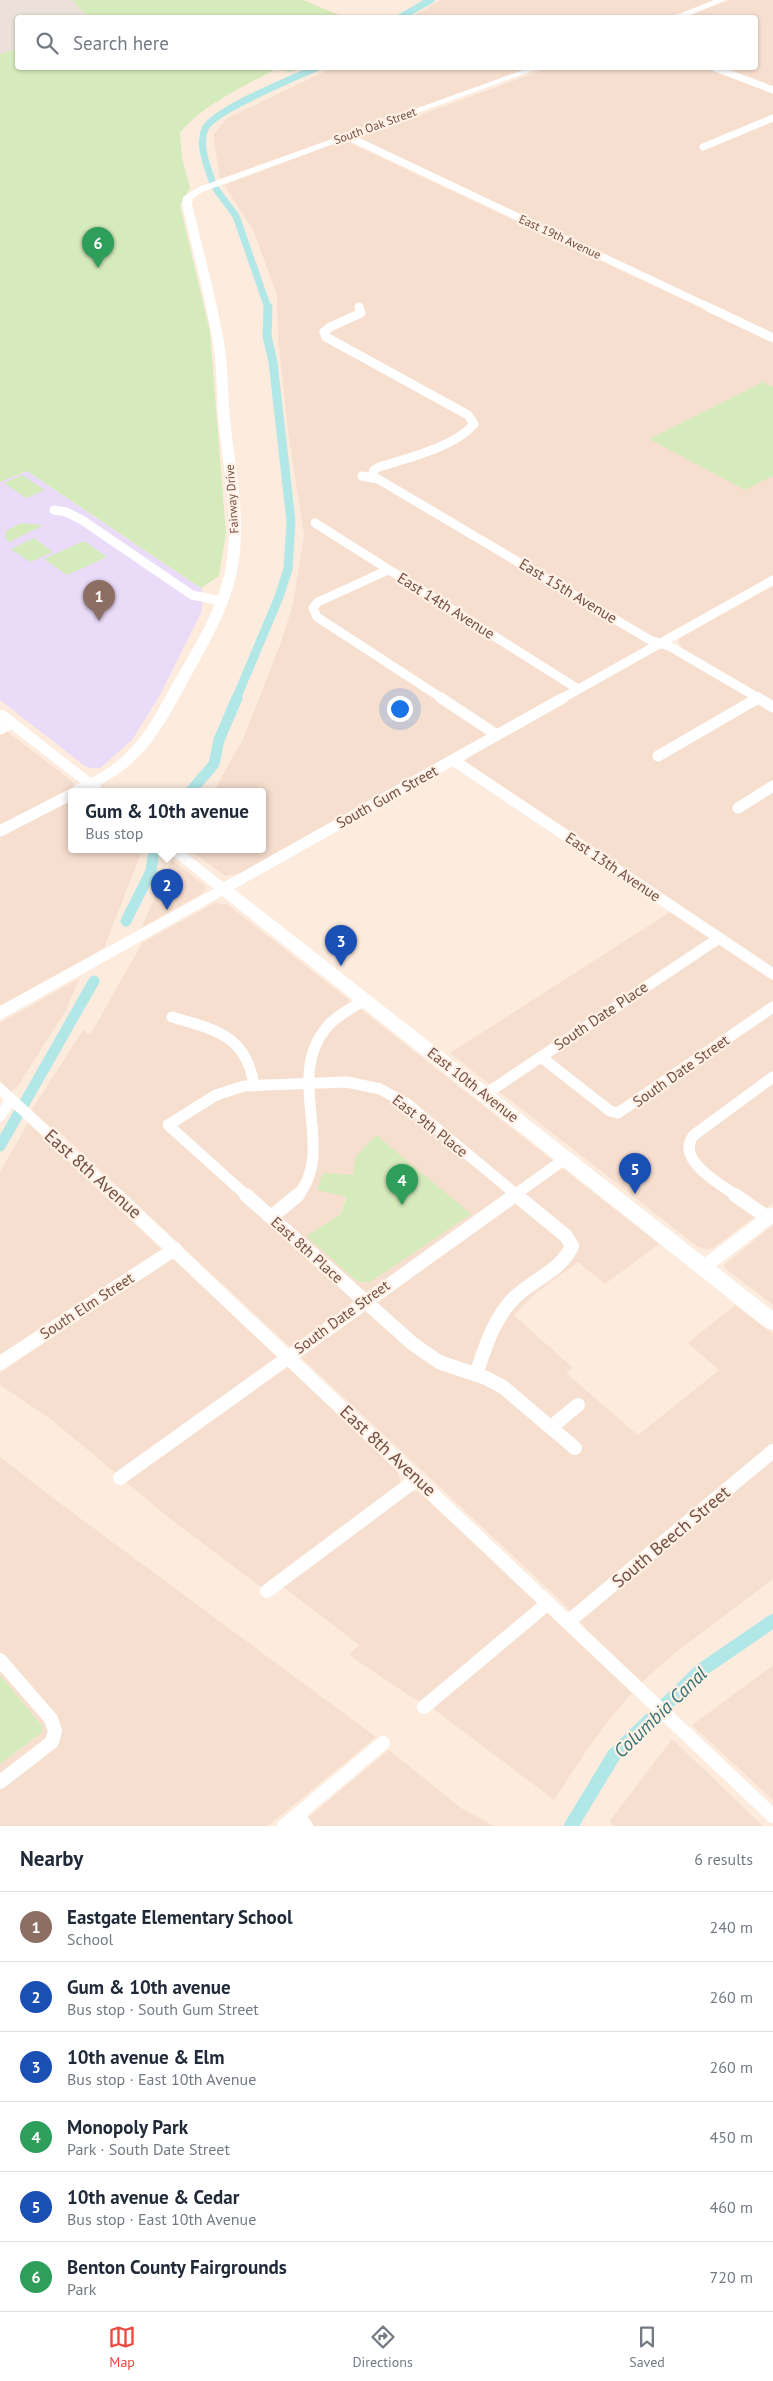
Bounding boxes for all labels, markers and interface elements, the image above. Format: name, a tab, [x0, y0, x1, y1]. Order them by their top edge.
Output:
search box	[15, 15, 758, 70]
icon: search	[33, 29, 61, 57]
text: Search here	[73, 31, 169, 55]
street label: South Oak Street	[332, 104, 418, 147]
street label: East 19th Avenue	[517, 211, 604, 262]
pin: 6	[82, 227, 114, 268]
street label: Fairway Drive	[222, 464, 241, 534]
street label: East 15th Avenue	[516, 554, 621, 627]
street label: East 14th Avenue	[394, 568, 498, 643]
pin: 1	[83, 580, 115, 621]
your location	[387, 696, 413, 722]
street label: South Gum Street	[333, 761, 441, 832]
popup	[68, 788, 266, 853]
text: Gum & 10th avenue	[85, 799, 249, 823]
text: Bus stop	[85, 823, 143, 843]
street label: East 13th Avenue	[562, 828, 665, 905]
pin: 2	[151, 869, 183, 910]
pin: 3	[325, 925, 357, 966]
street label: South Date Place	[550, 977, 651, 1054]
street label: South Date Street	[629, 1030, 733, 1111]
street label: East 10th Avenue	[424, 1043, 523, 1126]
street label: East 9th Place	[389, 1090, 472, 1161]
street label: East 8th Avenue	[40, 1124, 147, 1223]
pin: 5	[619, 1153, 651, 1194]
pin: 4	[386, 1164, 418, 1205]
street label: East 8th Place	[267, 1212, 347, 1287]
street label: South Elm Street	[36, 1268, 137, 1343]
street label: South Date Street	[290, 1276, 393, 1358]
street label: East 8th Avenue	[335, 1400, 441, 1501]
street label: South Beech Street	[607, 1481, 734, 1593]
water label: Columbia Canal	[608, 1661, 712, 1763]
text: Nearby	[20, 1845, 83, 1872]
text: 6 results	[694, 1849, 753, 1869]
text: Eastgate Elementary School	[67, 1905, 293, 1929]
text: 1	[31, 1917, 41, 1937]
text: 240 m	[710, 1917, 753, 1937]
text: School	[67, 1929, 113, 1949]
text: Gum & 10th avenue	[67, 1975, 231, 1999]
text: 2	[31, 1987, 41, 2007]
text: 260 m	[710, 1987, 753, 2007]
text: Bus stop · South Gum Street	[67, 1999, 259, 2019]
text: 10th avenue & Elm	[67, 2045, 224, 2069]
text: 3	[31, 2057, 41, 2077]
text: 260 m	[710, 2057, 753, 2077]
text: Bus stop · East 10th Avenue	[67, 2069, 256, 2089]
text: Monopoly Park	[67, 2115, 188, 2139]
text: 4	[31, 2127, 41, 2147]
text: 450 m	[710, 2127, 753, 2147]
text: Park · South Date Street	[67, 2139, 230, 2159]
text: 10th avenue & Cedar	[67, 2185, 239, 2209]
text: 5	[31, 2197, 41, 2217]
text: 460 m	[710, 2197, 753, 2217]
text: Bus stop · East 10th Avenue	[67, 2209, 256, 2229]
text: Benton County Fairgrounds	[67, 2255, 287, 2279]
text: 6	[31, 2267, 41, 2287]
text: 720 m	[710, 2267, 753, 2287]
text: Park	[67, 2279, 96, 2299]
tab: Map	[108, 2323, 136, 2371]
tab: Directions	[352, 2323, 413, 2371]
tab: Saved	[629, 2323, 665, 2371]

